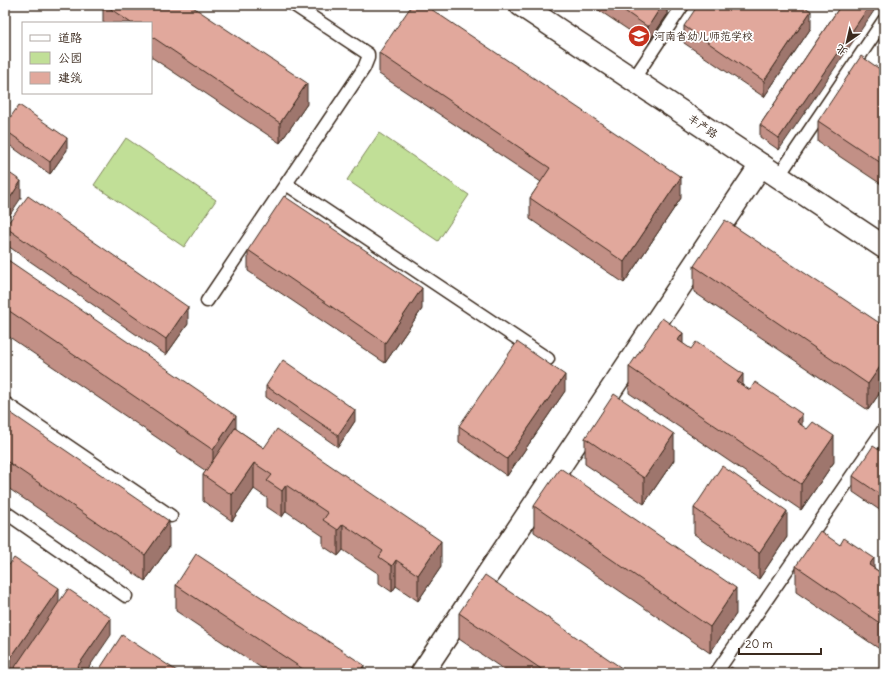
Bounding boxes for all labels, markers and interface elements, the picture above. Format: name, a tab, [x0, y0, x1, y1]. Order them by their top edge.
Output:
legend	[22, 22, 152, 94]
north arrow	[827, 22, 867, 62]
school or university icon: 河南省幼儿师范学校	[626, 23, 652, 49]
place label: 河南省幼儿师范学校	[654, 29, 753, 43]
text: 道路	[58, 30, 82, 45]
text: 北	[833, 41, 850, 59]
text: 公园	[58, 50, 82, 65]
text: 建筑	[58, 70, 82, 85]
street label: 丰产路	[685, 111, 721, 141]
scale bar	[739, 630, 821, 656]
text: 20 m	[745, 636, 773, 651]

